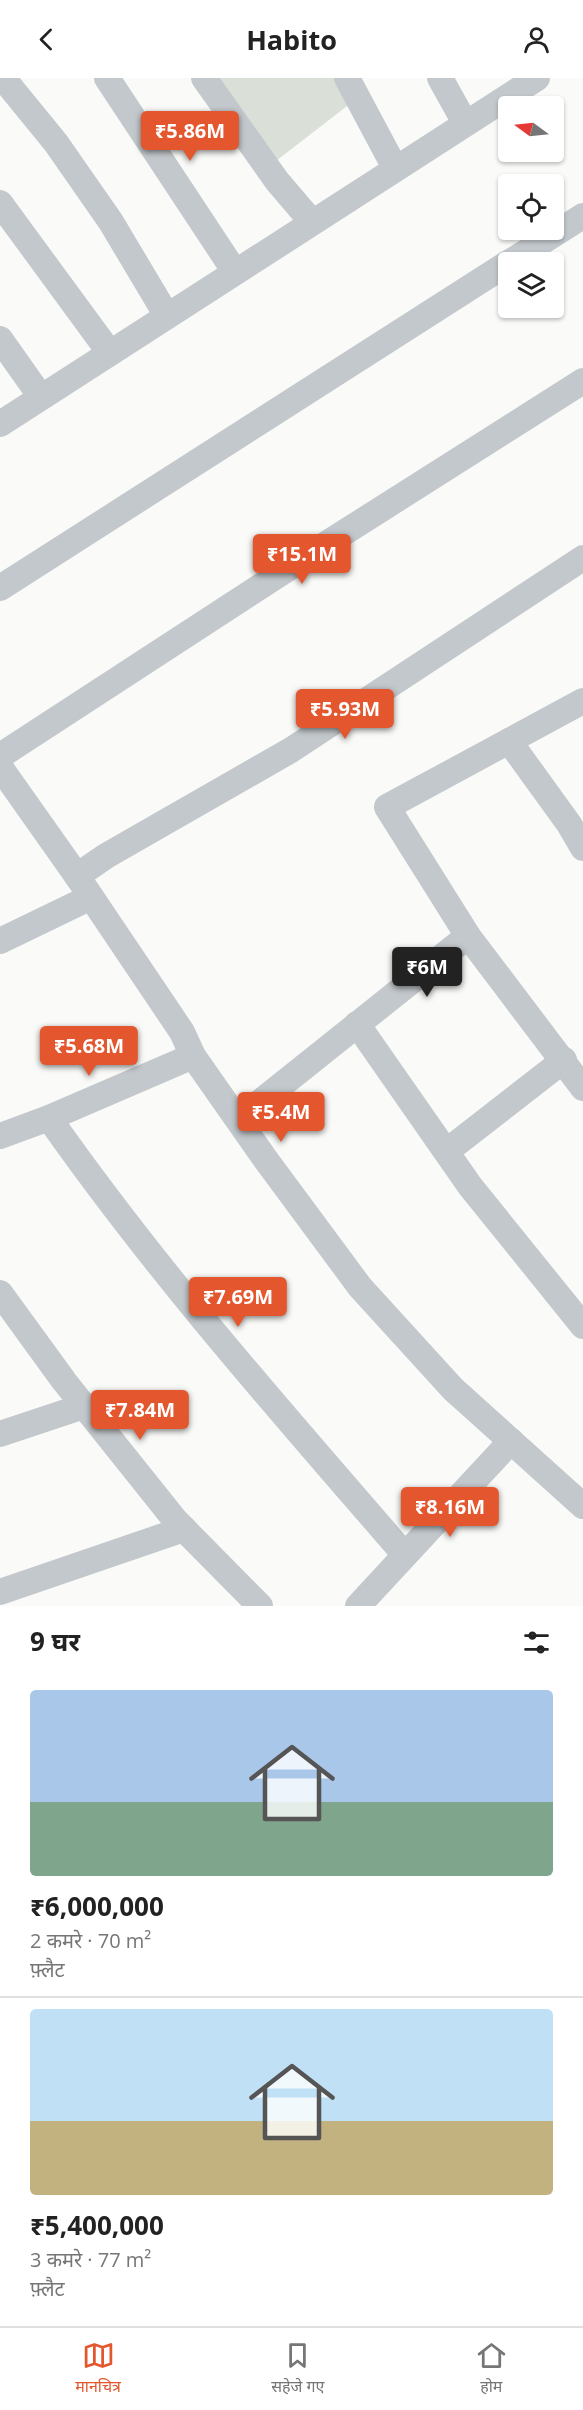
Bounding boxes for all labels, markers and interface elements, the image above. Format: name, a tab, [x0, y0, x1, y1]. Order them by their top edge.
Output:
text: Habito	[246, 21, 337, 58]
icon: back	[30, 23, 63, 56]
icon: person	[520, 23, 553, 56]
north arrow	[498, 96, 564, 162]
map controls	[498, 96, 564, 318]
pin: ₹5.86M	[141, 111, 239, 162]
text: ₹5.86M	[155, 117, 225, 144]
button: locate	[498, 174, 564, 240]
button: layers	[498, 252, 564, 318]
pin: ₹15.1M	[253, 534, 351, 585]
text: ₹15.1M	[267, 540, 337, 567]
pin: ₹5.93M	[296, 689, 394, 740]
text: ₹5.93M	[310, 695, 380, 722]
pin: ₹6M	[398, 947, 456, 998]
text: ₹6M	[406, 953, 448, 980]
pin: ₹5.68M	[40, 1026, 138, 1077]
text: ₹5.68M	[54, 1032, 124, 1059]
pin: ₹5.4M	[239, 1092, 323, 1143]
text: ₹5.4M	[252, 1098, 310, 1125]
pin: ₹7.69M	[189, 1277, 287, 1328]
text: ₹7.69M	[203, 1283, 273, 1310]
pin: ₹7.84M	[91, 1390, 189, 1441]
text: ₹7.84M	[105, 1396, 175, 1423]
pin: ₹8.16M	[401, 1487, 499, 1538]
text: ₹8.16M	[415, 1493, 485, 1520]
text: 9 घर	[30, 1623, 80, 1659]
icon: filters	[520, 1626, 553, 1659]
icon: home	[238, 1729, 346, 1837]
text: ₹6,000,000	[30, 1888, 164, 1924]
text: 2 कमरे · 70 m²	[30, 1927, 151, 1954]
text: फ़्लैट	[30, 1956, 65, 1983]
icon: home	[238, 2048, 346, 2156]
text: ₹5,400,000	[30, 2207, 164, 2243]
text: 3 कमरे · 77 m²	[30, 2246, 151, 2273]
text: फ़्लैट	[30, 2275, 65, 2302]
tab: मानचित्र	[75, 2339, 121, 2399]
tab: सहेजे गए	[271, 2339, 324, 2399]
tab: होम	[475, 2339, 508, 2399]

